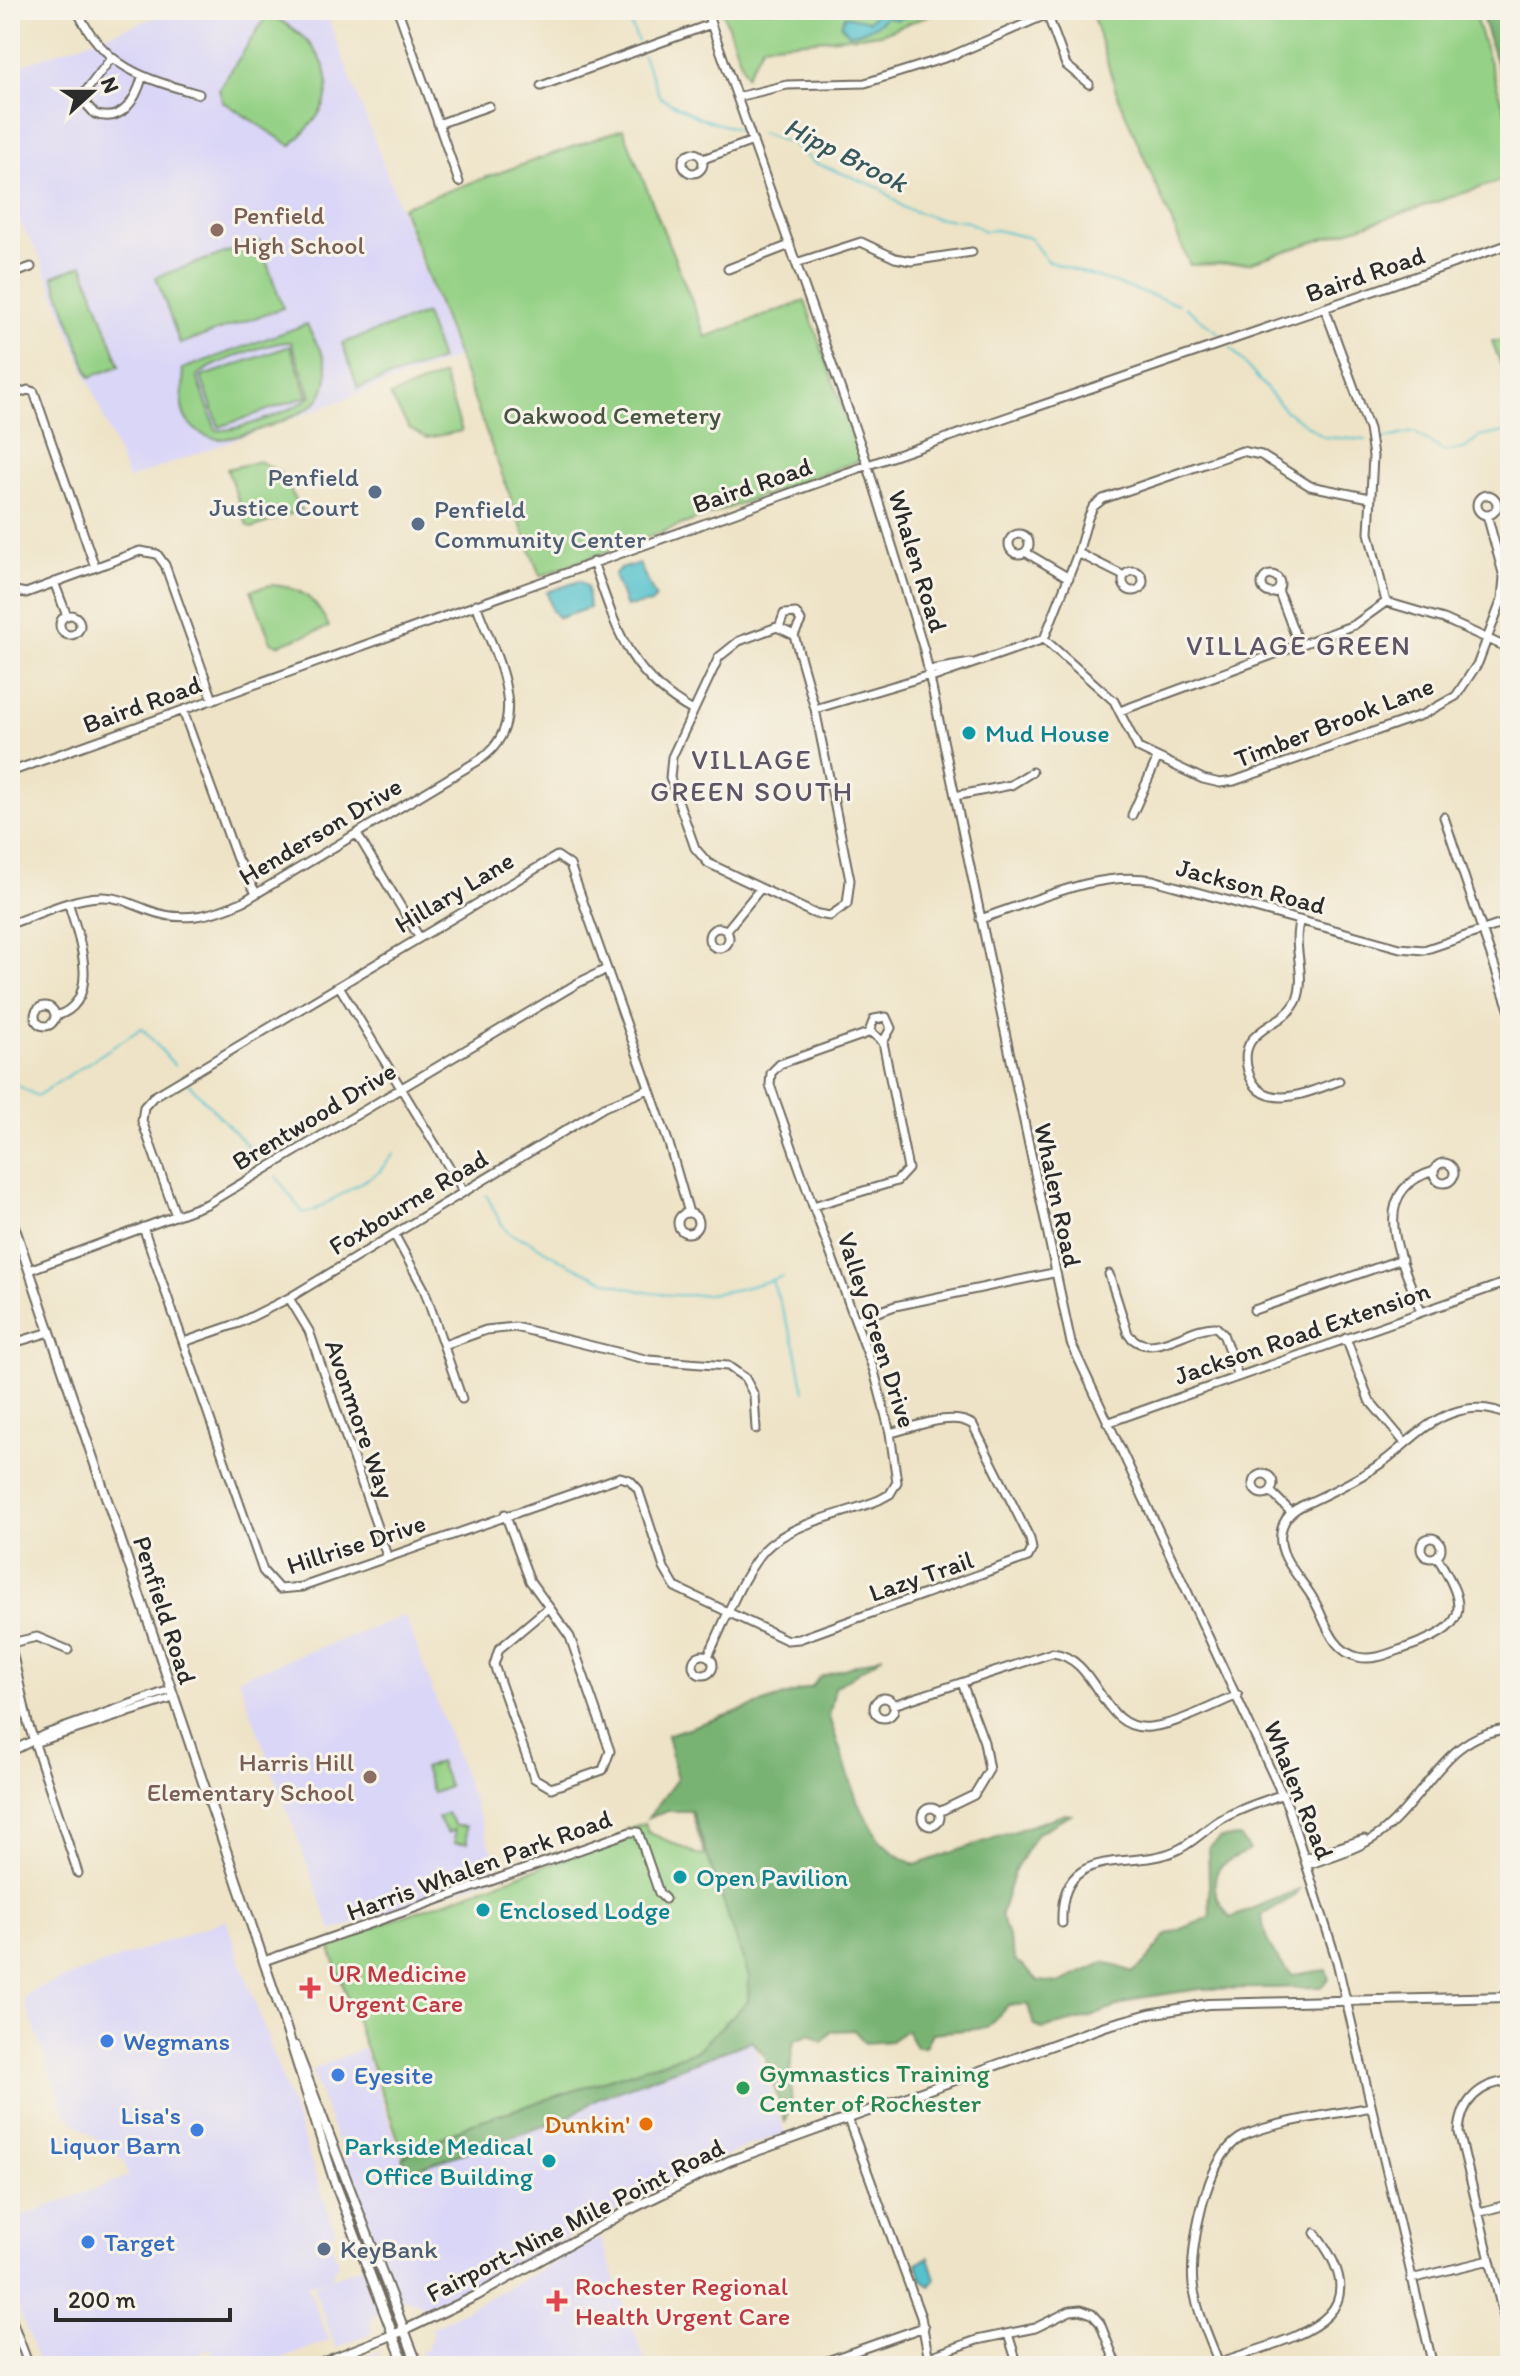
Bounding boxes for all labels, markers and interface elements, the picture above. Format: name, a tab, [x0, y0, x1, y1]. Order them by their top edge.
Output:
north arrow	[52, 52, 132, 132]
text: N	[95, 73, 125, 97]
water label: Hipp Brook	[779, 109, 914, 200]
place label: Penfield High School	[233, 199, 365, 261]
marker: Penfield High School	[208, 221, 226, 239]
street label: Baird Road	[1301, 239, 1429, 309]
park label: Oakwood Cemetery	[503, 399, 721, 431]
street label: Baird Road	[688, 450, 816, 520]
place label: Penfield Justice Court	[209, 461, 359, 523]
marker: Penfield Justice Court	[366, 483, 384, 501]
street label: Whalen Road	[881, 486, 955, 637]
place label: Penfield Community Center	[434, 493, 646, 555]
marker: Penfield Community Center	[409, 515, 427, 533]
district label: VILLAGE GREEN	[1186, 628, 1412, 662]
street label: Baird Road	[78, 668, 206, 740]
street label: Timber Brook Lane	[1230, 669, 1438, 775]
place label: Mud House	[985, 717, 1110, 749]
marker: Mud House	[960, 724, 978, 742]
district label: VILLAGE GREEN SOUTH	[650, 742, 854, 808]
street label: Henderson Drive	[233, 770, 407, 892]
street label: Hillary Lane	[389, 844, 519, 940]
street label: Jackson Road	[1173, 851, 1329, 921]
street label: Brentwood Drive	[226, 1054, 402, 1178]
street label: Whalen Road	[1027, 1120, 1089, 1271]
street label: Foxbourne Road	[323, 1142, 493, 1262]
street label: Valley Green Drive	[830, 1228, 924, 1432]
street label: Jackson Road Extension	[1170, 1274, 1434, 1392]
street label: Avonmore Way	[318, 1335, 402, 1503]
street label: Hillrise Drive	[282, 1506, 430, 1582]
street label: Penfield Road	[126, 1532, 204, 1689]
street label: Lazy Trail	[865, 1543, 977, 1609]
street label: Whalen Road	[1257, 1716, 1342, 1865]
place label: Harris Hill Elementary School	[147, 1746, 354, 1808]
marker: Harris Hill Elementary School	[361, 1768, 379, 1786]
street label: Harris Whalen Park Road	[342, 1802, 616, 1928]
place label: Open Pavilion	[696, 1861, 848, 1893]
marker: Open Pavilion	[671, 1868, 689, 1886]
place label: Enclosed Lodge	[499, 1894, 670, 1926]
marker: Enclosed Lodge	[474, 1901, 492, 1919]
place label: UR Medicine Urgent Care	[328, 1957, 467, 2019]
marker: UR Medicine Urgent Care	[299, 1977, 321, 1999]
place label: Wegmans	[123, 2025, 230, 2057]
marker: Wegmans	[98, 2032, 116, 2050]
place label: Gymnastics Training Center of Rochester	[759, 2057, 991, 2119]
place label: Eyesite	[354, 2059, 433, 2091]
marker: Eyesite	[329, 2066, 347, 2084]
marker: Gymnastics Training Center of Rochester	[734, 2079, 752, 2097]
place label: Lisa's Liquor Barn	[49, 2099, 181, 2161]
place label: Dunkin'	[544, 2108, 630, 2140]
marker: Dunkin'	[637, 2115, 655, 2133]
marker: Lisa's Liquor Barn	[188, 2121, 206, 2139]
place label: Parkside Medical Office Building	[344, 2130, 534, 2192]
street label: Fairport-Nine Mile Point Road	[421, 2131, 729, 2309]
marker: Parkside Medical Office Building	[540, 2152, 558, 2170]
place label: Target	[104, 2226, 175, 2258]
marker: Target	[79, 2233, 97, 2251]
place label: KeyBank	[340, 2233, 438, 2265]
marker: KeyBank	[315, 2240, 333, 2258]
place label: Rochester Regional Health Urgent Care	[575, 2270, 790, 2332]
scale bar	[56, 2272, 230, 2322]
text: 200 m	[68, 2285, 136, 2314]
marker: Rochester Regional Health Urgent Care	[546, 2290, 568, 2312]

